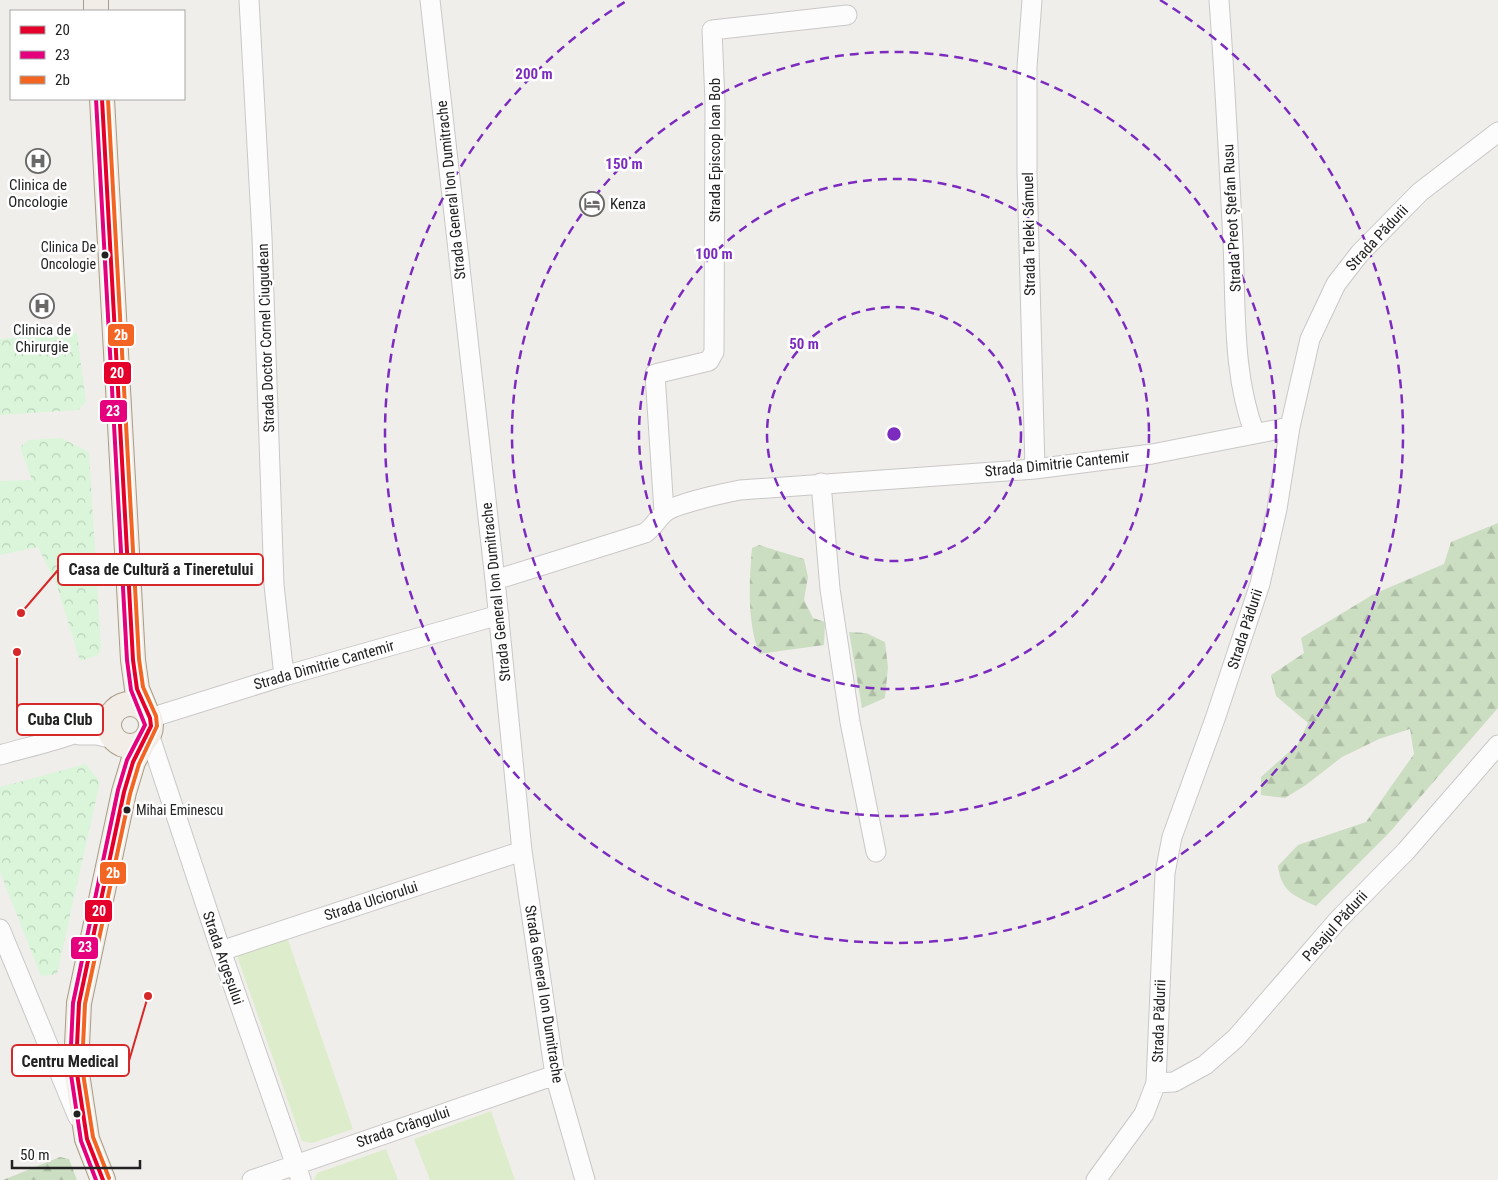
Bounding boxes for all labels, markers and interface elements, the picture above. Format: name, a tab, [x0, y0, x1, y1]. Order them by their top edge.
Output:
legend	[10, 10, 185, 100]
text: 20	[55, 21, 70, 39]
text: 23	[55, 46, 70, 64]
text: 200 m	[515, 65, 553, 83]
text: 2b	[55, 71, 70, 89]
street label: Strada Episcop Ioan Bob	[706, 78, 724, 222]
street label: Strada General Ion Dumitrache	[433, 100, 469, 280]
street label: Strada Preot Ștefan Rusu	[1219, 144, 1245, 292]
hospital icon: Clinica de Oncologie	[25, 148, 51, 174]
text: 150 m	[605, 155, 643, 173]
street label: Strada Teleki Sámuel	[1019, 172, 1039, 296]
place label: Clinica de Oncologie	[8, 176, 68, 211]
hotel icon: Kenza	[579, 191, 605, 217]
place label: Kenza	[610, 195, 646, 213]
street label: Strada Pădurii	[1342, 201, 1412, 275]
place label: Clinica De Oncologie	[40, 239, 96, 272]
street label: Strada Doctor Cornel Ciugudean	[254, 243, 278, 433]
text: 100 m	[695, 245, 733, 263]
marker: Clinica De Oncologie	[100, 250, 110, 260]
hospital icon: Clinica de Chirurgie	[29, 293, 55, 319]
place label: Clinica de Chirurgie	[13, 321, 71, 356]
line badge: 2b	[107, 323, 135, 347]
text: 2b	[114, 327, 128, 343]
text: 50 m	[789, 335, 819, 353]
line badge: 20	[103, 361, 132, 385]
text: 20	[110, 365, 124, 381]
line badge: 23	[99, 399, 128, 423]
text: 23	[106, 403, 120, 419]
centre of rings	[885, 425, 903, 443]
street label: Strada Dimitrie Cantemir	[984, 447, 1131, 481]
street label: Strada General Ion Dumitrache	[478, 502, 514, 682]
callout: Casa de Cultură a Tineretului	[58, 554, 263, 585]
text: Casa de Cultură a Tineretului	[68, 560, 254, 579]
street label: Strada Pădurii	[1224, 587, 1266, 671]
street label: Strada Dimitrie Cantemir	[252, 636, 397, 694]
callout: Cuba Club	[17, 704, 103, 735]
text: Cuba Club	[27, 710, 93, 729]
place label: Mihai Eminescu	[136, 802, 223, 818]
marker: Mihai Eminescu	[122, 805, 132, 815]
line badge: 2b	[99, 861, 127, 885]
text: 2b	[106, 865, 120, 881]
street label: Strada Ulciorului	[322, 877, 420, 925]
street label: Pasajul Pădurii	[1299, 887, 1371, 965]
line badge: 20	[84, 899, 113, 923]
text: 20	[92, 903, 106, 919]
street label: Strada General Ion Dumitrache	[521, 904, 567, 1084]
street label: Strada Argeșului	[199, 909, 247, 1007]
line badge: 23	[70, 936, 99, 960]
text: 23	[78, 939, 92, 955]
street label: Strada Pădurii	[1149, 979, 1169, 1063]
callout: Centru Medical	[12, 1045, 129, 1076]
text: Centru Medical	[21, 1052, 119, 1071]
street label: Strada Crângului	[354, 1103, 452, 1151]
unlabelled marker	[72, 1109, 82, 1119]
scale bar	[12, 1138, 140, 1170]
text: 50 m	[20, 1146, 50, 1164]

